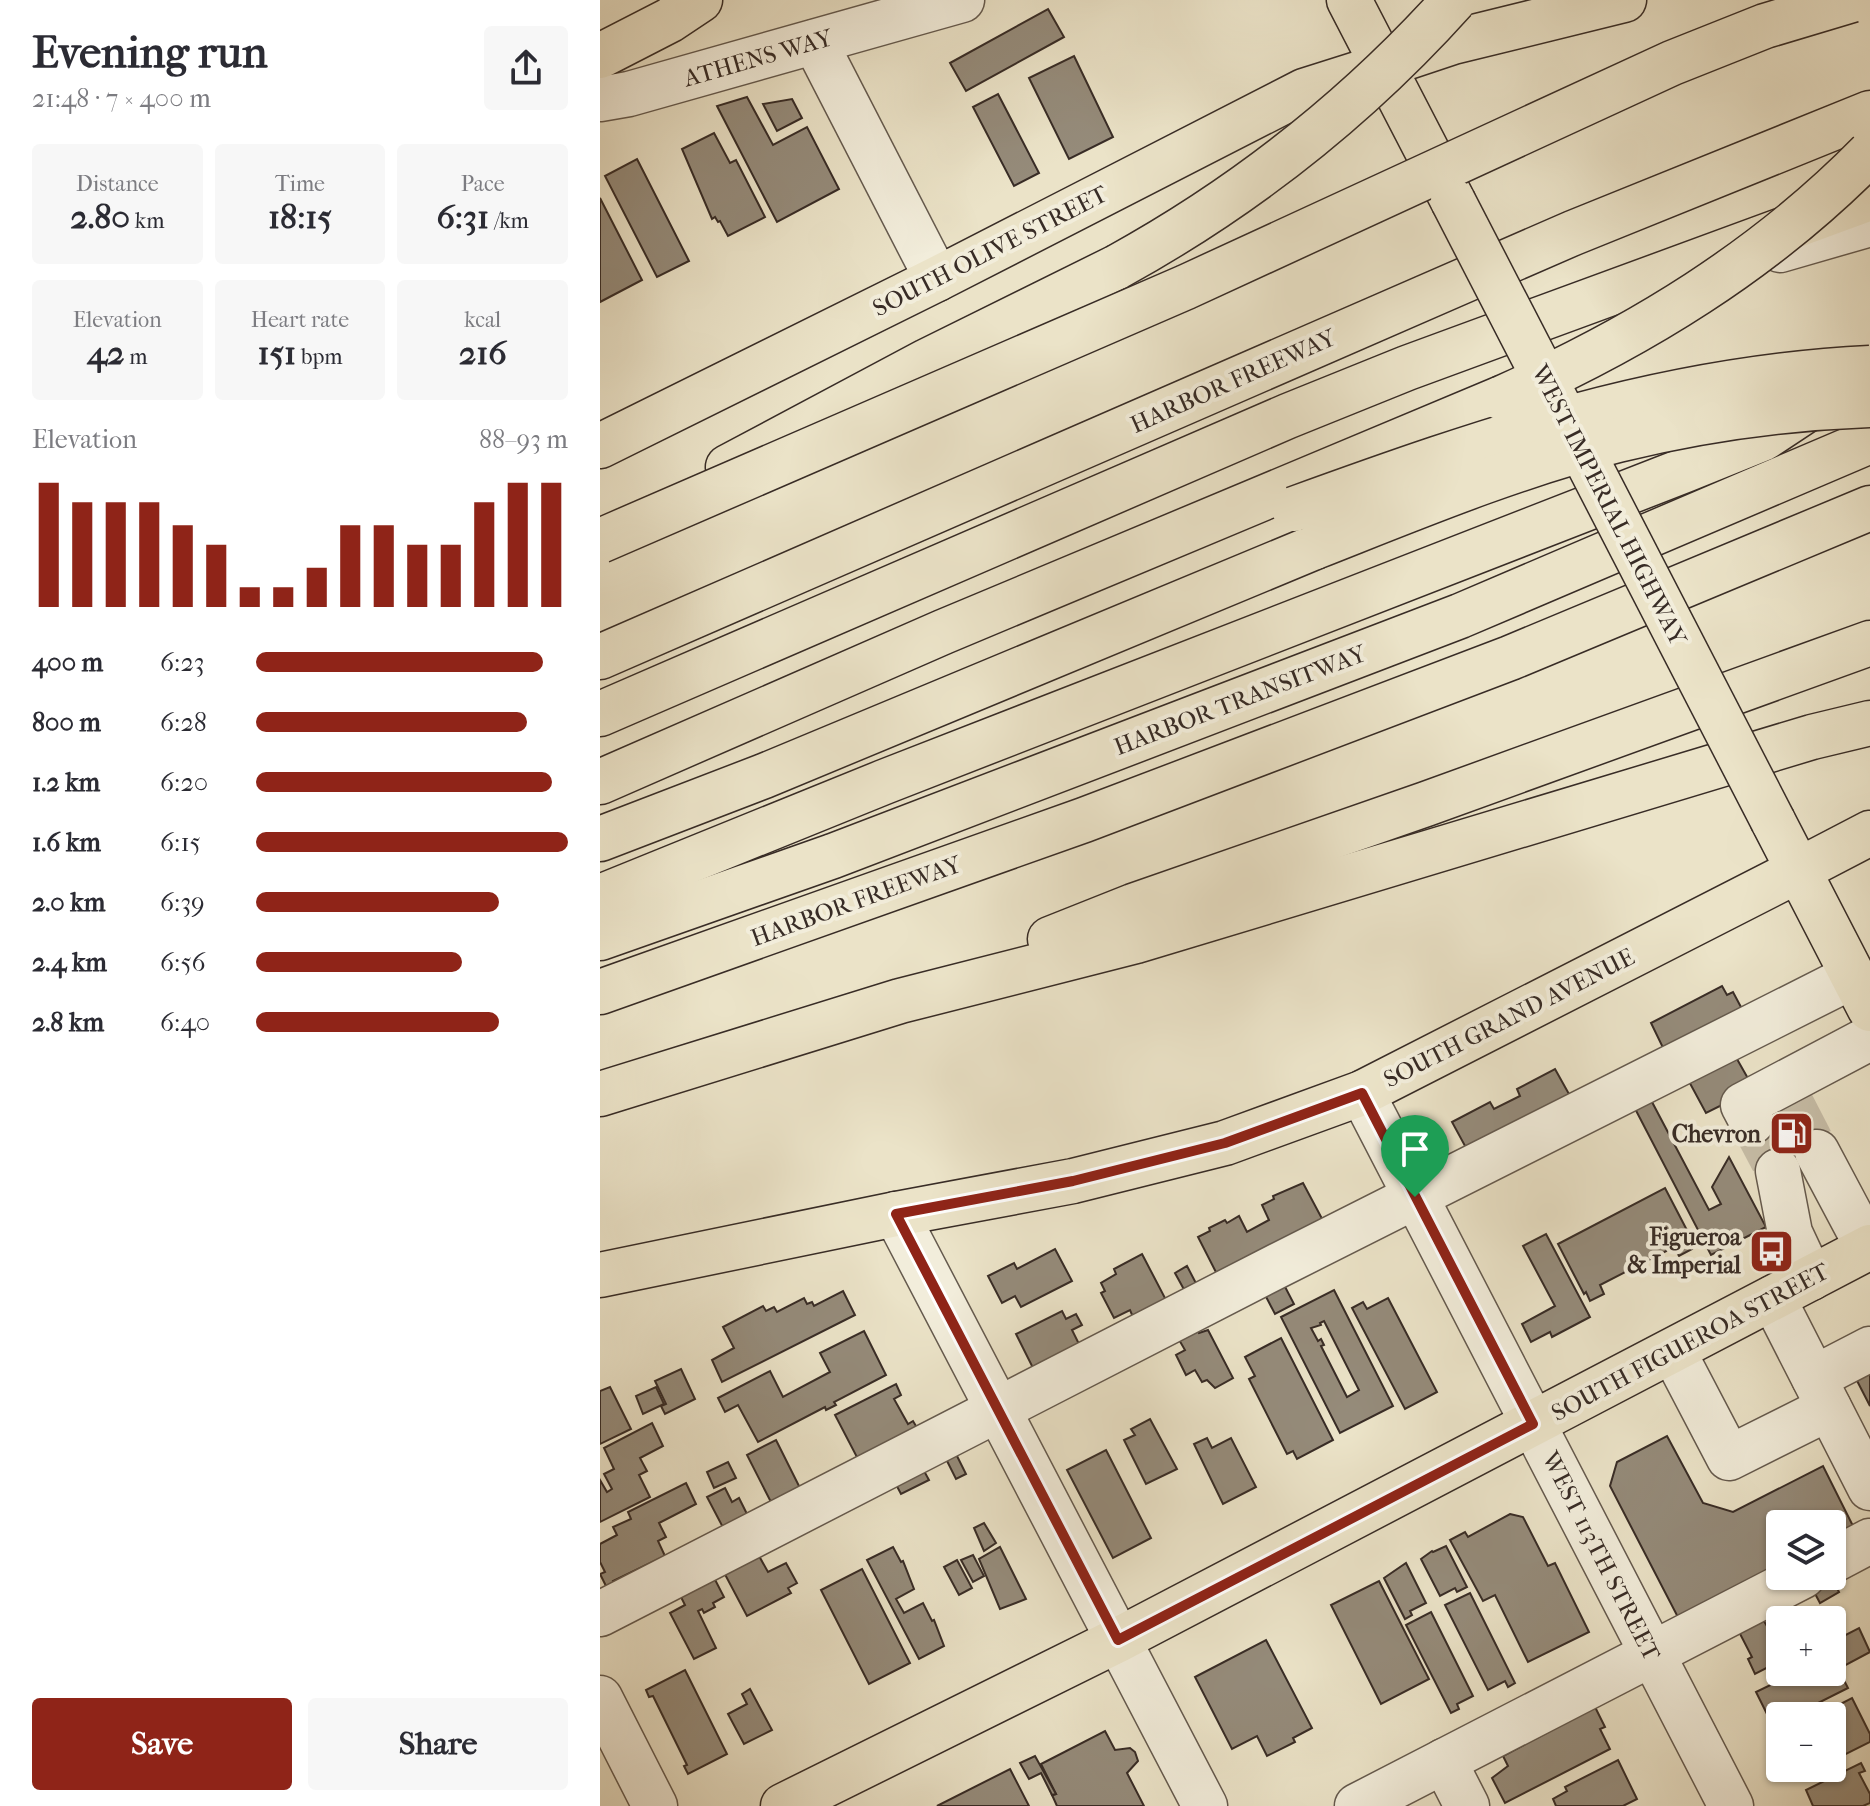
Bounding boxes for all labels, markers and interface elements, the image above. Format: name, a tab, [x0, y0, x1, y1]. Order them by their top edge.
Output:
street label: ATHENS WAY	[679, 23, 836, 93]
button: share	[484, 26, 568, 110]
text: Evening run	[32, 27, 267, 78]
text: 21:48 · 7 × 400 m	[32, 83, 211, 114]
text: Distance	[76, 171, 159, 197]
text: Time	[275, 171, 325, 197]
text: Pace	[461, 171, 505, 197]
street label: SOUTH OLIVE STREET	[868, 179, 1113, 322]
text: 2.80	[70, 197, 130, 237]
text: 18:15	[268, 197, 332, 237]
text: 6:31	[436, 197, 489, 237]
text: km	[130, 208, 164, 234]
text: /km	[489, 208, 529, 234]
text: Elevation	[73, 307, 162, 333]
text: Heart rate	[251, 307, 349, 333]
text: kcal	[464, 307, 501, 333]
street label: HARBOR FREEWAY	[1126, 323, 1341, 439]
text: 42	[87, 333, 125, 373]
text: 151	[257, 333, 296, 373]
text: 216	[459, 333, 507, 373]
text: m	[125, 344, 148, 370]
text: bpm	[296, 344, 343, 370]
street label: WEST IMPERIAL HIGHWAY	[1525, 359, 1692, 651]
text: Elevation	[32, 424, 137, 455]
text: 88–93 m	[479, 424, 568, 455]
street label: HARBOR TRANSITWAY	[1110, 639, 1370, 761]
text: 400 m	[32, 647, 103, 678]
text: 6:23	[160, 647, 204, 678]
text: 800 m	[32, 707, 101, 738]
text: 6:28	[160, 707, 207, 738]
text: 1.2 km	[32, 767, 100, 798]
text: 6:20	[160, 767, 208, 798]
text: 1.6 km	[32, 827, 101, 858]
text: 6:15	[160, 827, 201, 858]
street label: HARBOR FREEWAY	[747, 850, 966, 952]
text: 2.0 km	[32, 887, 105, 918]
text: 6:39	[160, 887, 205, 918]
street label: SOUTH GRAND AVENUE	[1379, 943, 1639, 1093]
text: 2.4 km	[32, 947, 107, 978]
text: 6:56	[160, 947, 206, 978]
text: 2.8 km	[32, 1007, 104, 1038]
text: 6:40	[160, 1007, 210, 1038]
fuel station icon: Chevron	[1768, 1110, 1816, 1158]
pin	[1381, 1115, 1449, 1197]
place label: Chevron	[1672, 1120, 1762, 1148]
icon: arrive	[1393, 1127, 1437, 1171]
place label: Figueroa & Imperial	[1627, 1223, 1742, 1279]
bus stop icon: Figueroa & Imperial	[1748, 1227, 1796, 1275]
street label: SOUTH FIGUEROA STREET	[1547, 1257, 1834, 1427]
street label: WEST 113TH STREET	[1536, 1446, 1666, 1666]
map controls	[1766, 1510, 1846, 1782]
button: layers	[1766, 1510, 1846, 1590]
button: +	[1766, 1606, 1846, 1686]
button: Save	[32, 1698, 292, 1790]
button: Share	[308, 1698, 568, 1790]
button: −	[1766, 1702, 1846, 1782]

